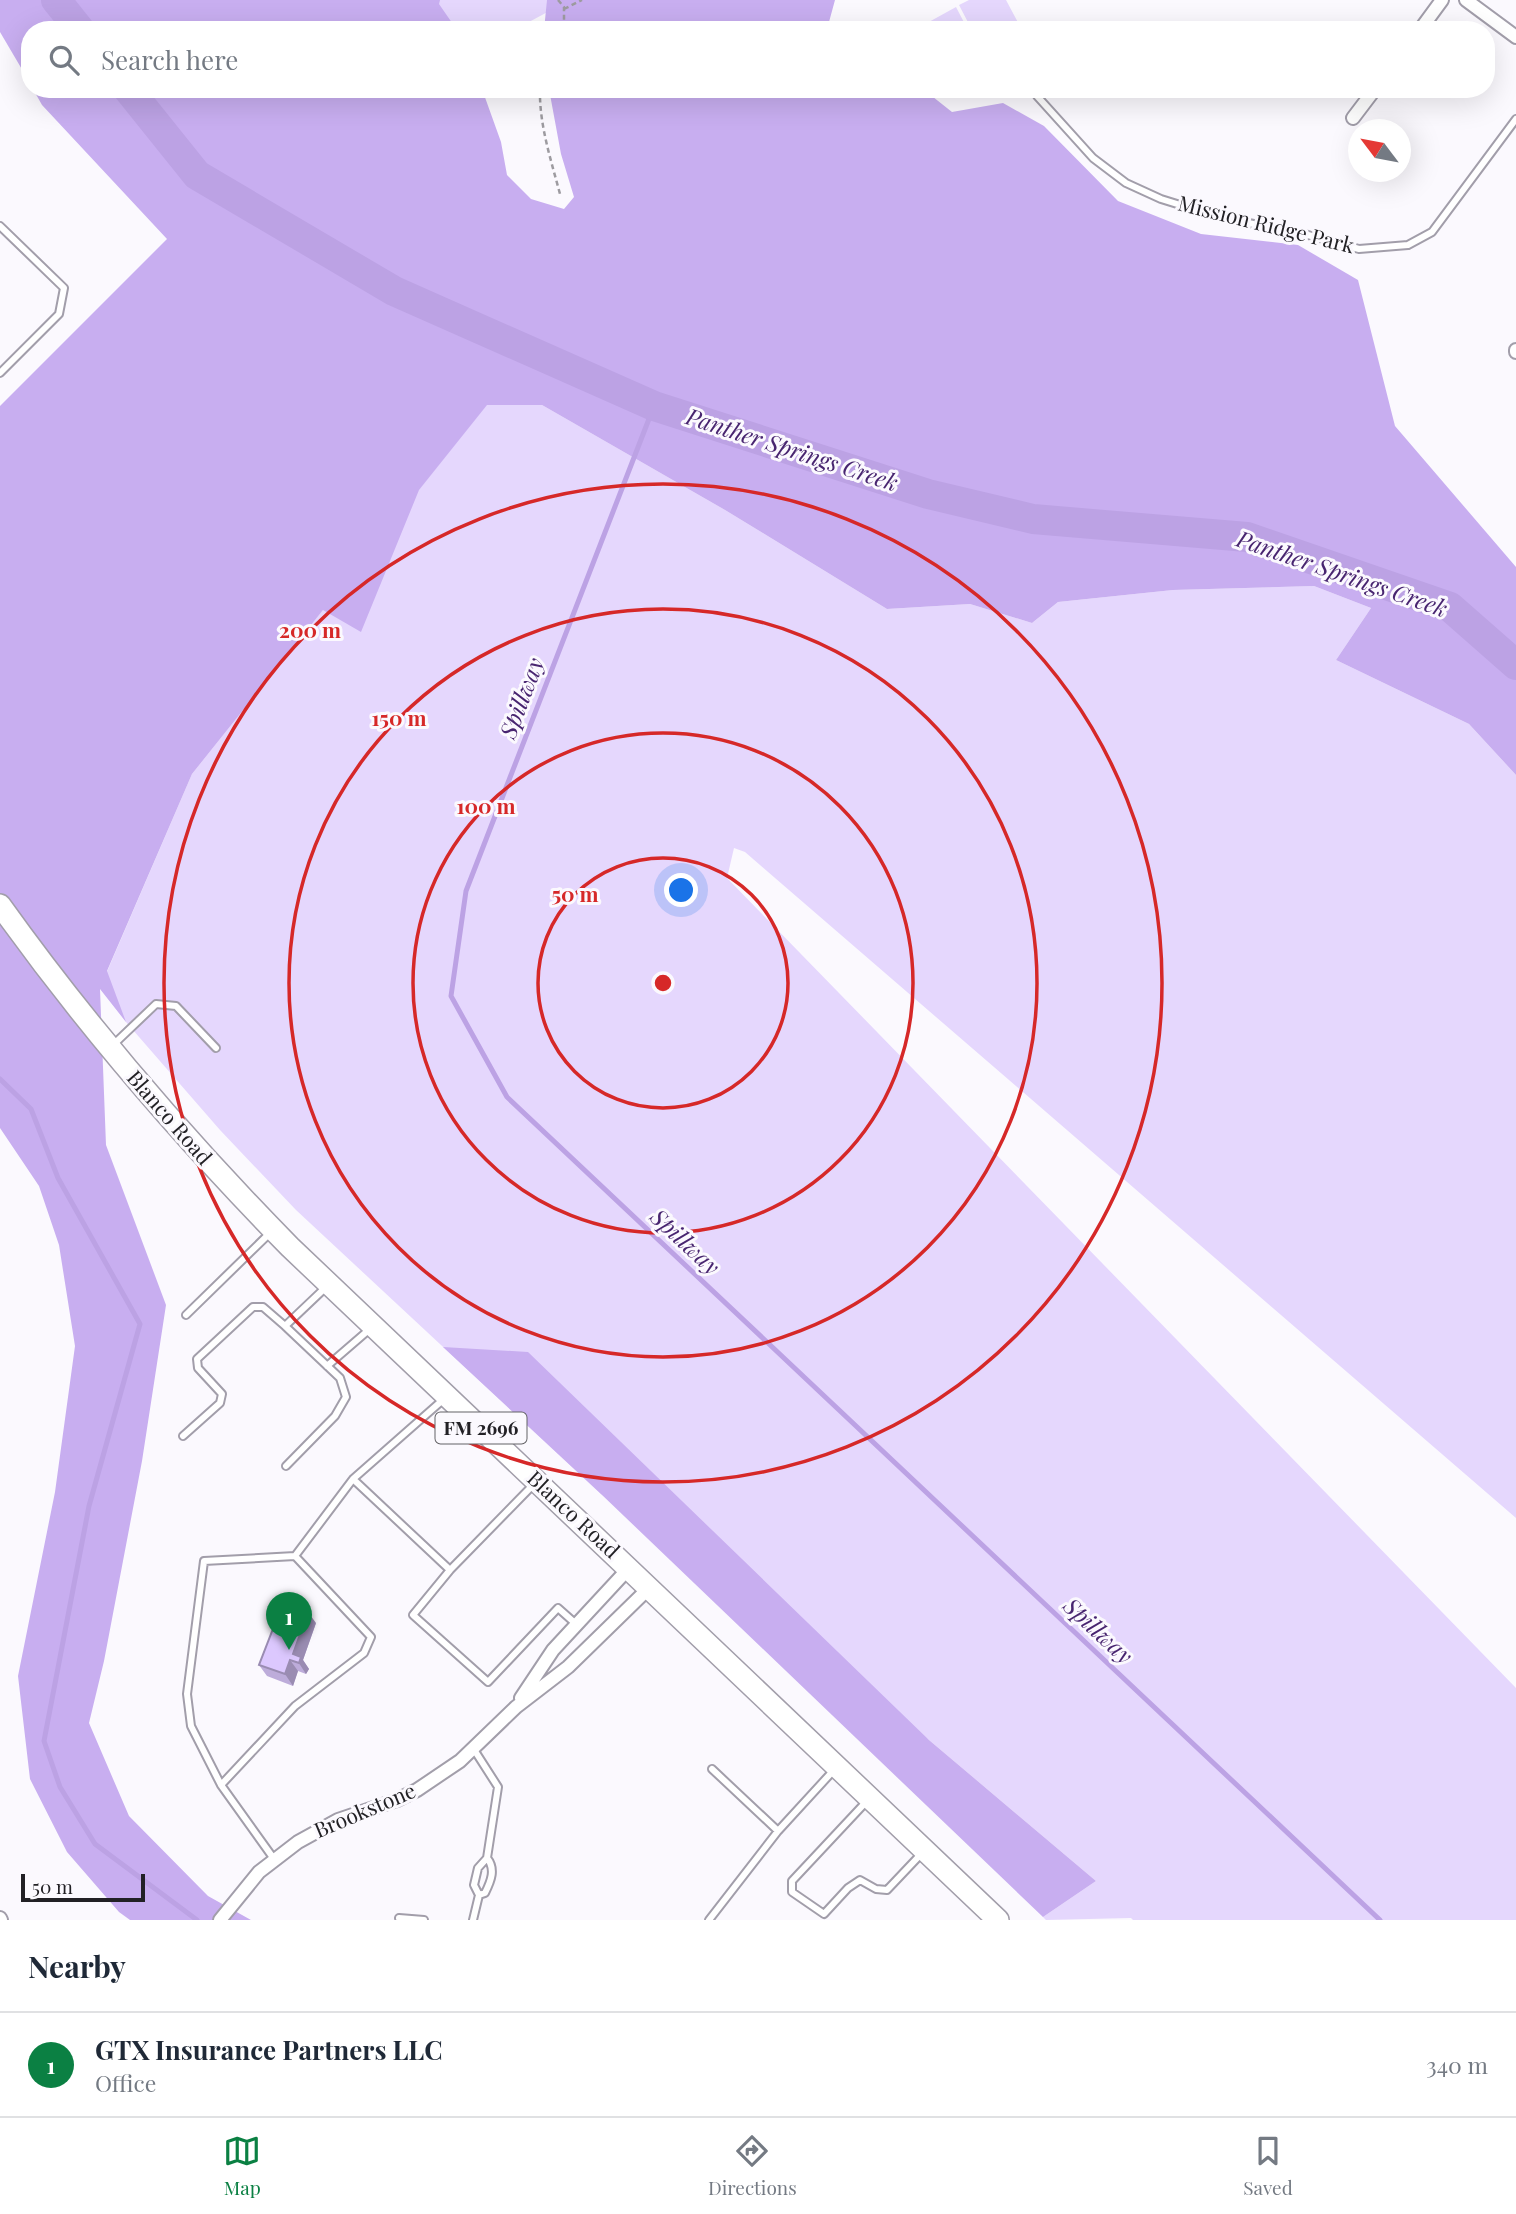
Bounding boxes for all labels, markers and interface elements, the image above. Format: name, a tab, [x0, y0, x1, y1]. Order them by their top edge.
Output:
search box	[21, 21, 1495, 98]
icon: search	[45, 41, 83, 79]
text: Search here	[101, 42, 238, 77]
north arrow	[1348, 119, 1411, 182]
street label: Mission Ridge Park	[1176, 188, 1358, 259]
water label: Panther Springs Creek	[682, 399, 902, 497]
water label: Panther Springs Creek	[1232, 522, 1452, 623]
text: 200 m	[279, 615, 341, 643]
water label: Spillway	[491, 653, 550, 743]
text: 150 m	[372, 703, 426, 731]
text: 100 m	[456, 791, 516, 819]
your location	[664, 873, 698, 907]
text: 50 m	[551, 879, 599, 907]
centre of rings	[651, 971, 675, 995]
street label: Blanco Road	[122, 1063, 219, 1170]
water label: Spillway	[644, 1200, 727, 1281]
road number: FM 2696	[435, 1412, 526, 1444]
street label: Blanco Road	[522, 1464, 627, 1564]
water label: Spillway	[1057, 1589, 1140, 1670]
pin: 1	[266, 1592, 312, 1650]
street label: Brookstone	[309, 1775, 419, 1843]
scale bar	[21, 1871, 145, 1903]
text: 50 m	[32, 1873, 73, 1899]
text: Nearby	[28, 1946, 126, 1986]
text: GTX Insurance Partners LLC	[95, 2032, 443, 2067]
text: 1	[47, 2049, 55, 2080]
text: 340 m	[1426, 2049, 1488, 2080]
text: Office	[95, 2067, 156, 2098]
tab: Map	[223, 2132, 261, 2200]
tab: Directions	[708, 2132, 797, 2200]
tab: Saved	[1243, 2132, 1293, 2200]

